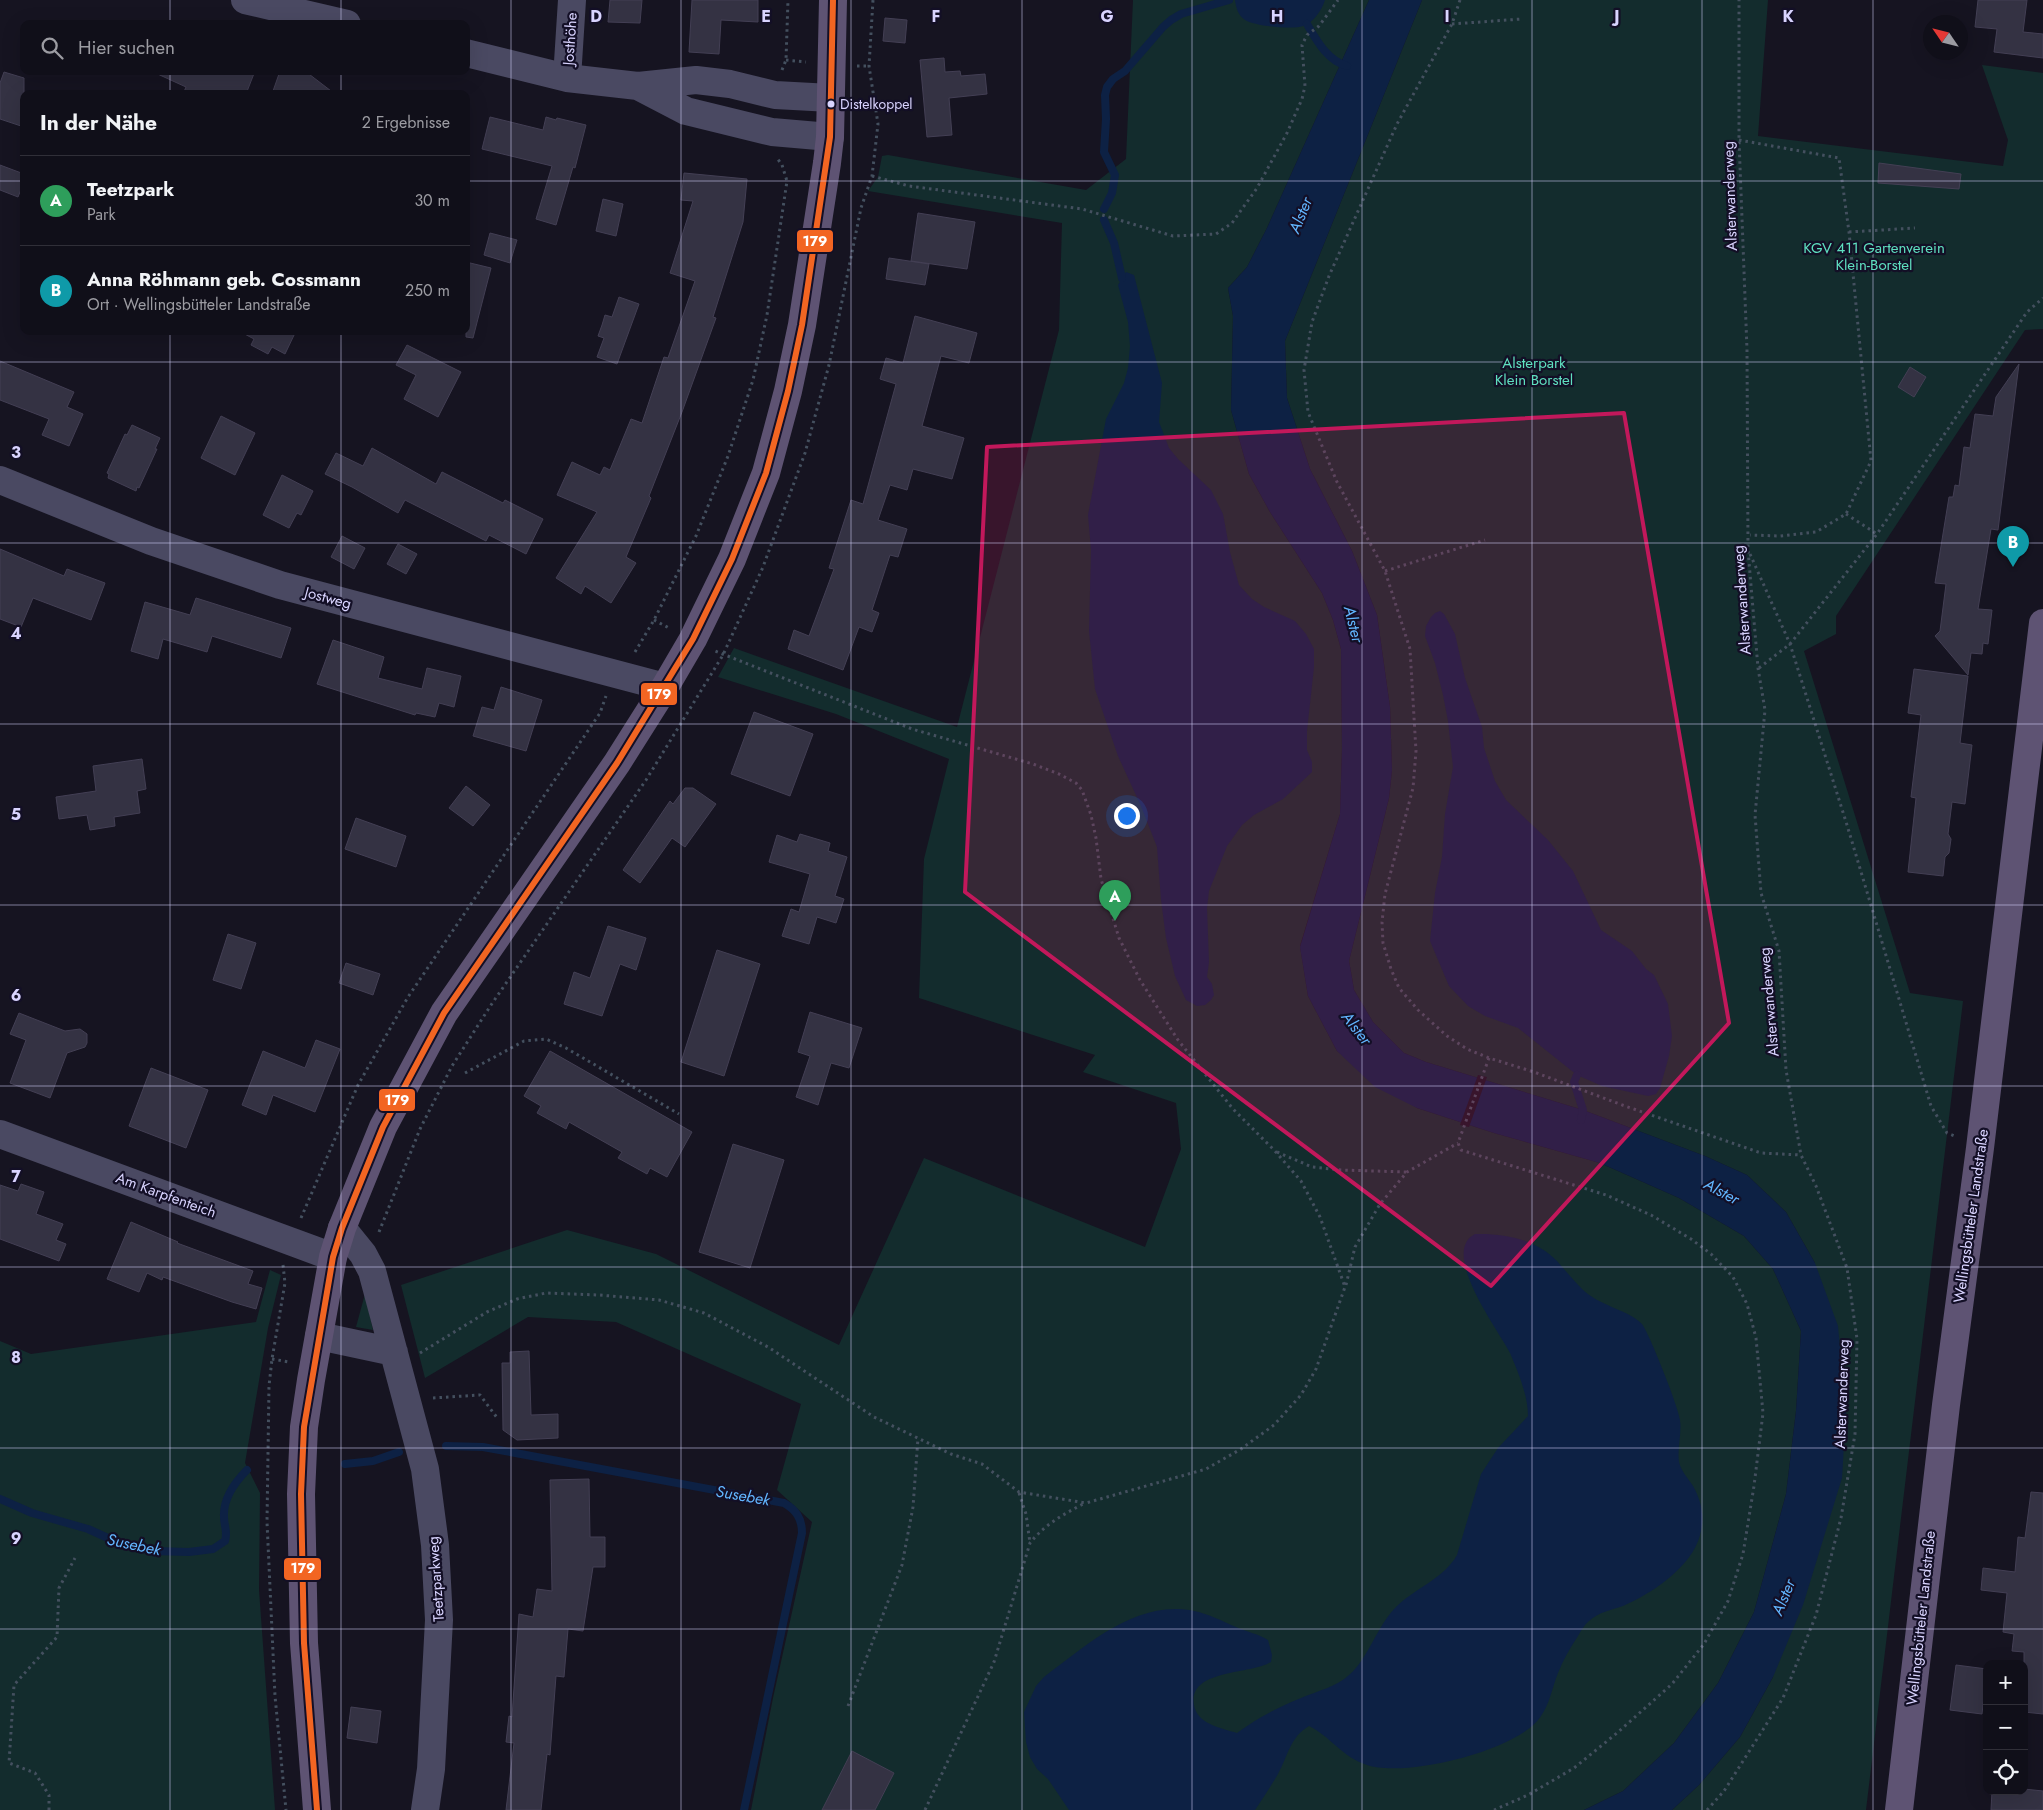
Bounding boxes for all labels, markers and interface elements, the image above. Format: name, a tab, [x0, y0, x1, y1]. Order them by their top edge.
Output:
text: D	[590, 5, 602, 28]
text: E	[761, 5, 771, 28]
text: F	[932, 5, 940, 28]
text: G	[1100, 5, 1114, 28]
text: H	[1271, 5, 1283, 28]
text: I	[1444, 5, 1450, 28]
text: J	[1611, 5, 1620, 28]
text: K	[1782, 5, 1794, 28]
street label: Josthöhe	[557, 11, 583, 68]
north arrow	[1923, 15, 1968, 60]
search box	[20, 20, 470, 75]
icon: search	[38, 34, 66, 62]
text: Hier suchen	[78, 34, 175, 61]
place label: Distelkoppel	[840, 94, 913, 114]
marker: Distelkoppel	[826, 99, 836, 109]
text: In der Nähe	[40, 108, 157, 138]
text: 2 Ergebnisse	[362, 111, 450, 134]
street label: Alsterwanderweg	[1717, 141, 1743, 251]
text: Teetzpark	[87, 176, 174, 203]
text: A	[50, 189, 62, 212]
text: 30 m	[414, 189, 450, 212]
water label: Alster	[1282, 192, 1319, 238]
text: Park	[87, 203, 116, 226]
line badge: 179	[796, 229, 834, 253]
text: 179	[803, 231, 827, 251]
park label: KGV 411 Gartenverein Klein-Borstel	[1803, 237, 1945, 276]
text: Anna Röhmann geb. Cossmann	[87, 266, 361, 293]
text: B	[51, 279, 61, 302]
text: 250 m	[405, 279, 450, 302]
text: Ort · Wellingsbütteler Landstraße	[87, 293, 310, 316]
park label: Alsterpark Klein Borstel	[1495, 352, 1573, 391]
text: 3	[11, 441, 21, 464]
pin: B	[1997, 526, 2029, 567]
street label: Alsterwanderweg	[1727, 544, 1757, 656]
street label: Jostweg	[300, 581, 354, 615]
water label: Alster	[1338, 602, 1370, 647]
text: 4	[10, 622, 22, 645]
line badge: 179	[640, 682, 678, 706]
text: 179	[647, 684, 671, 704]
text: 5	[11, 803, 21, 826]
your location	[1114, 803, 1140, 829]
pin: A	[1099, 880, 1131, 921]
street label: Alsterwanderweg	[1753, 946, 1785, 1058]
text: 6	[11, 984, 21, 1007]
water label: Alster	[1335, 1006, 1378, 1051]
line badge: 179	[378, 1088, 416, 1112]
text: 179	[385, 1090, 409, 1110]
street label: Wellingsbütteler Landstraße	[1948, 1127, 1994, 1304]
text: 7	[11, 1165, 21, 1188]
street label: Am Karpfenteich	[113, 1167, 219, 1223]
water label: Alster	[1699, 1172, 1745, 1211]
street label: Alsterwanderweg	[1829, 1339, 1855, 1449]
text: 8	[11, 1346, 21, 1369]
water label: Susebek	[714, 1479, 773, 1512]
text: 9	[11, 1527, 21, 1550]
water label: Susebek	[105, 1528, 164, 1562]
street label: Wellingsbütteler Landstraße	[1901, 1529, 1941, 1706]
street label: Teetzparkweg	[422, 1536, 450, 1622]
line badge: 179	[283, 1557, 322, 1581]
text: 179	[291, 1558, 315, 1578]
water label: Alster	[1765, 1574, 1802, 1620]
map controls	[1983, 1660, 2028, 1795]
button: +	[1983, 1660, 2028, 1705]
button: −	[1983, 1705, 2028, 1750]
button: locate	[1983, 1750, 2028, 1795]

